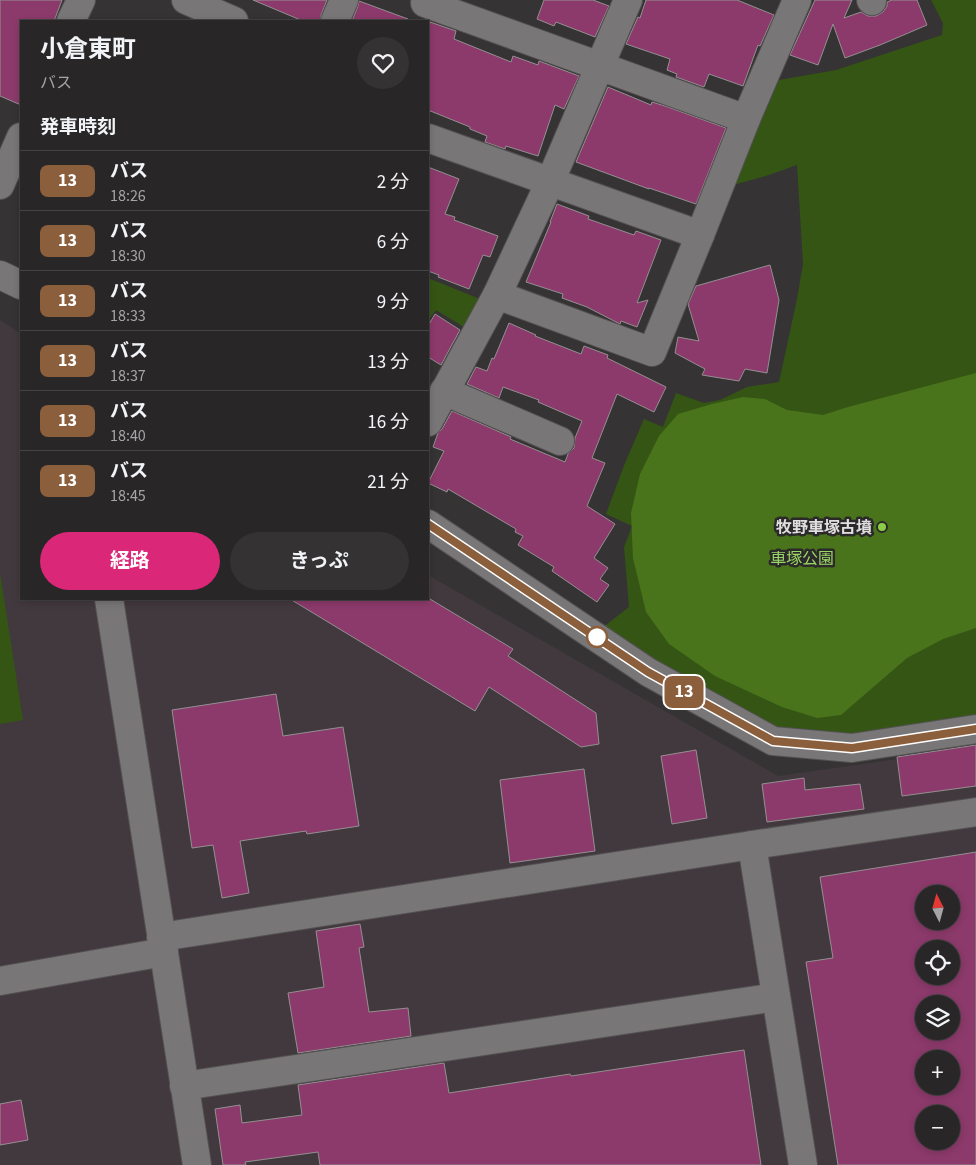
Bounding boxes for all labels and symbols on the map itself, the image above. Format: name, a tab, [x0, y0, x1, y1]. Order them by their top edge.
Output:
place label: 牧野車塚古墳	[776, 517, 872, 539]
marker: 牧野車塚古墳	[876, 521, 888, 533]
park label: 車塚公園	[770, 548, 834, 570]
unlabelled marker	[586, 626, 608, 648]
line badge: 13	[662, 676, 706, 708]
north arrow	[915, 885, 960, 930]

